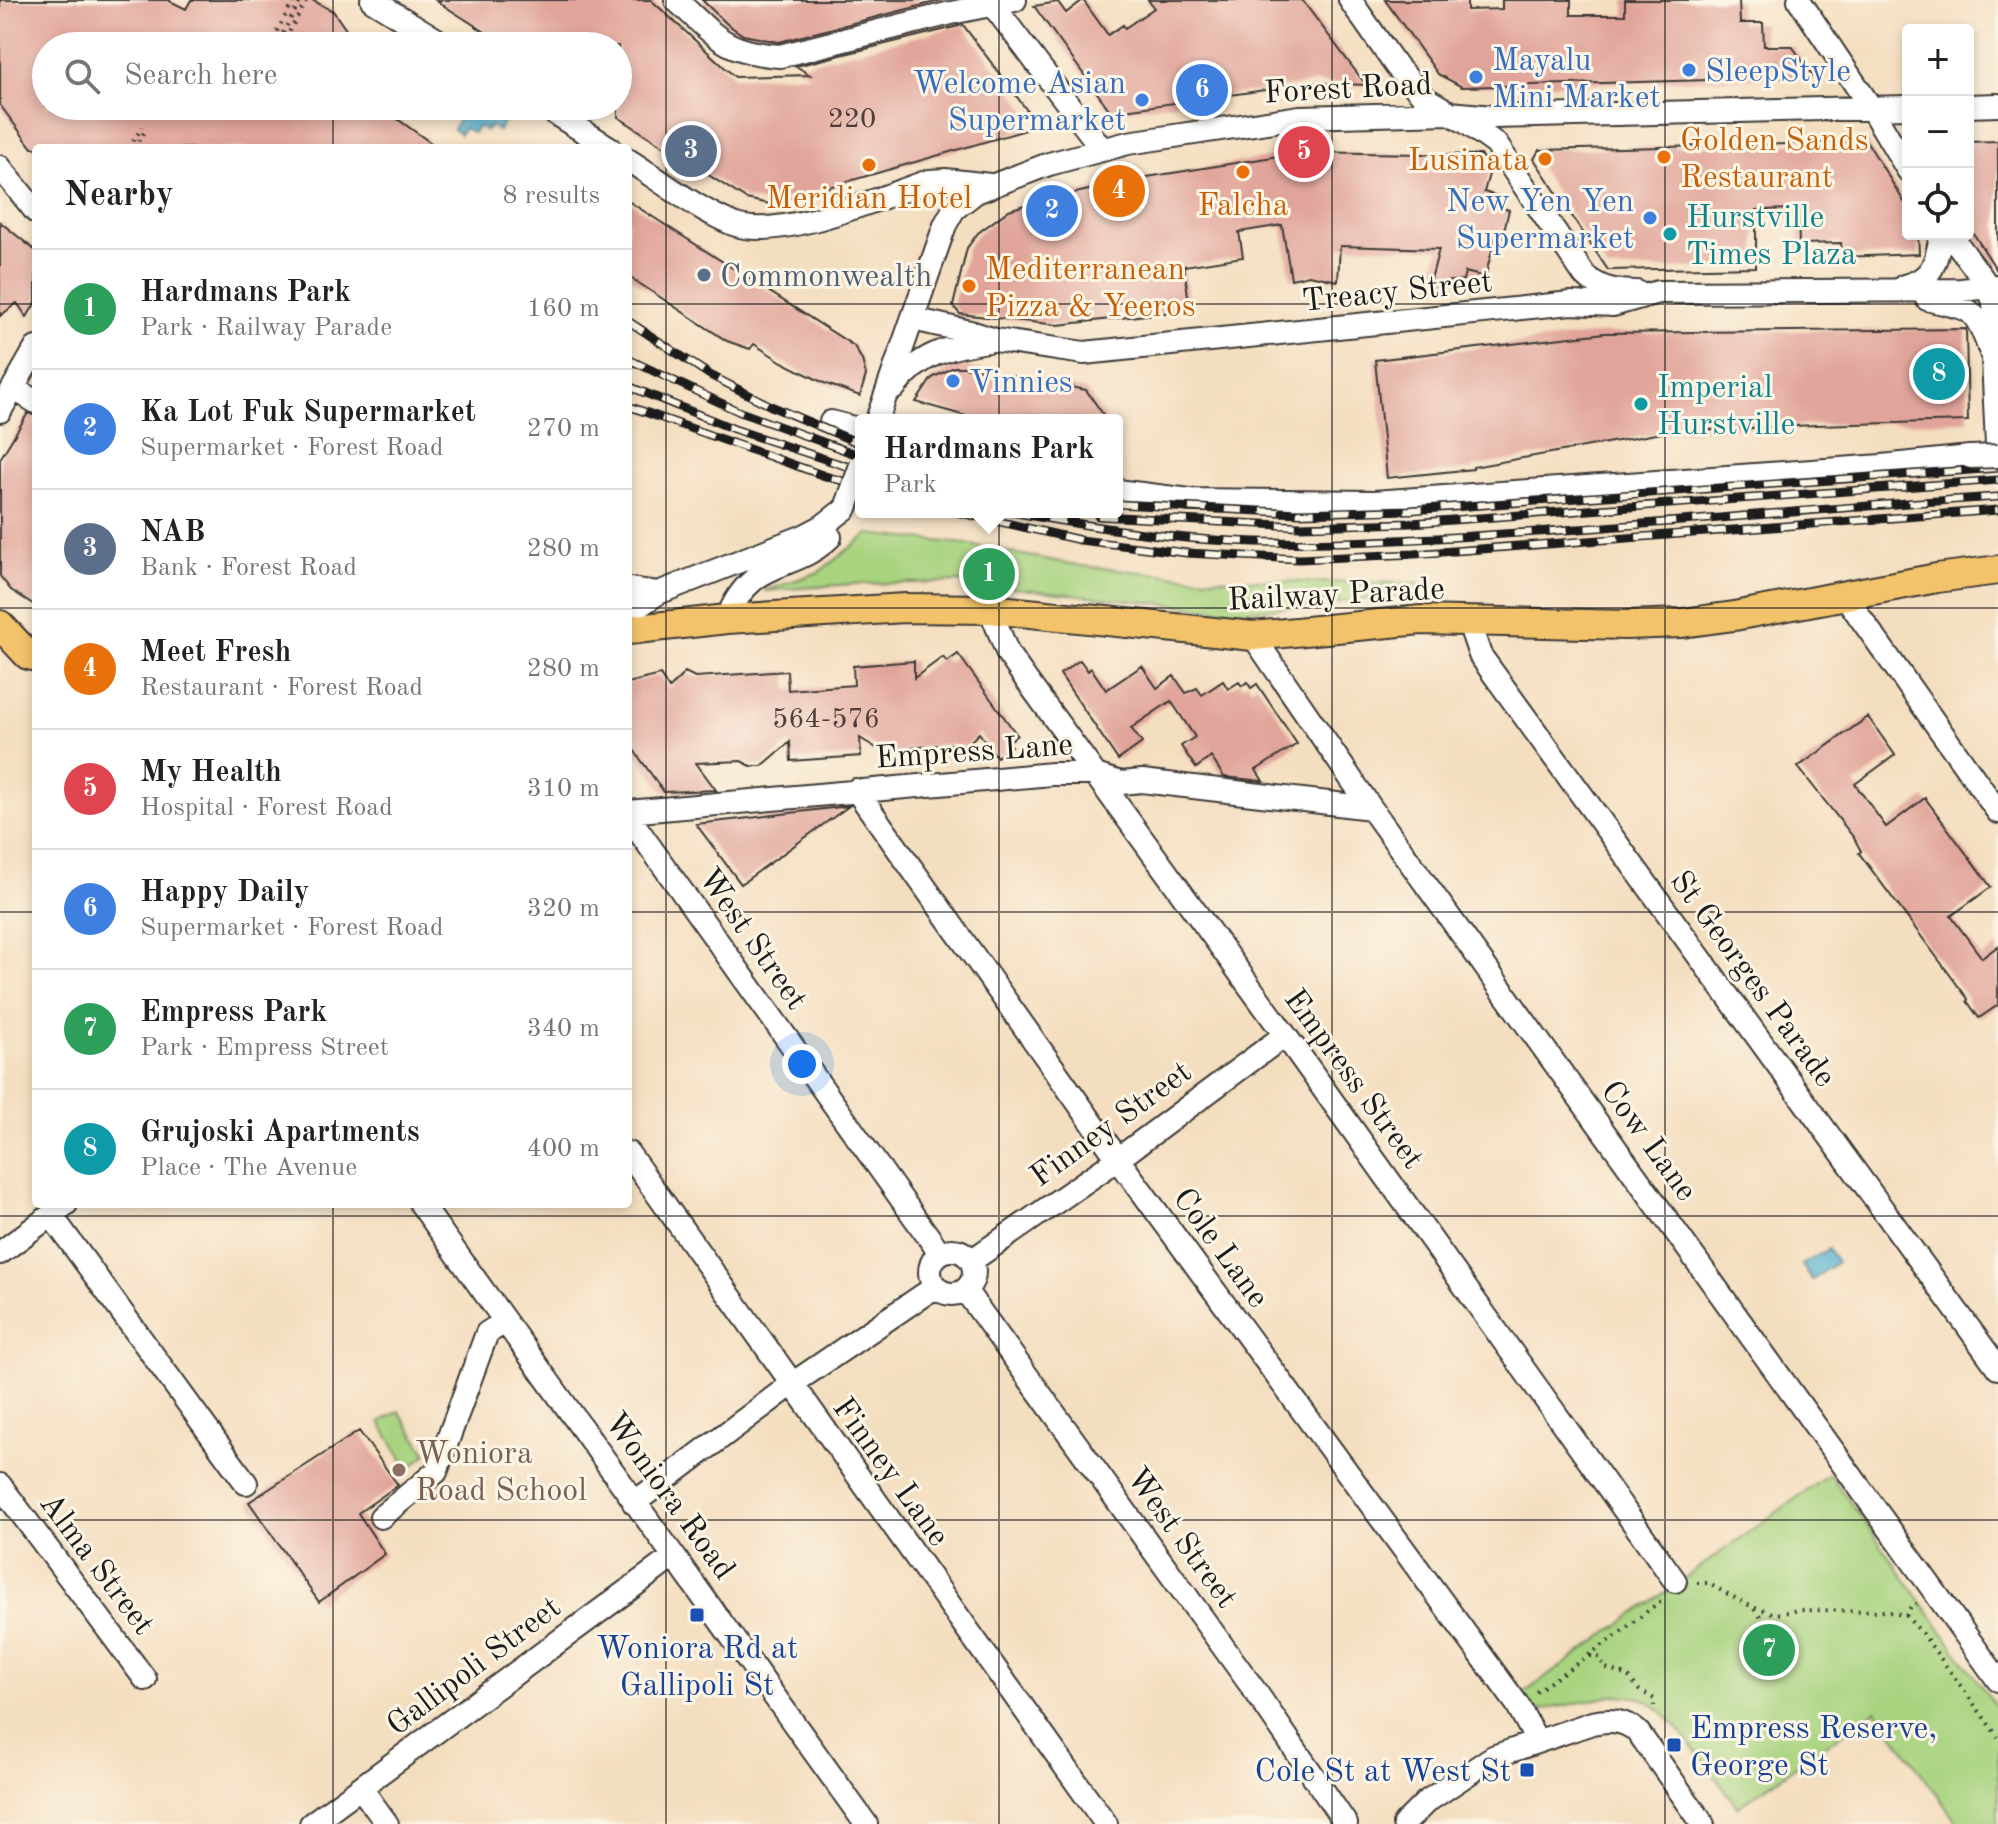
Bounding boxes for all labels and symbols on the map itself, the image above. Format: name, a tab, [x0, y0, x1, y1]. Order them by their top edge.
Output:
place label: Mayalu Mini Market	[1492, 46, 1661, 115]
place label: SleepStyle	[1705, 57, 1851, 89]
pin: 6	[1176, 60, 1228, 120]
marker: SleepStyle	[1680, 61, 1698, 79]
marker: Mayalu Mini Market	[1467, 68, 1485, 86]
place label: Welcome Asian Supermarket	[913, 69, 1126, 138]
street label: Forest Road	[1263, 70, 1433, 110]
marker: Welcome Asian Supermarket	[1133, 91, 1151, 109]
house number: 220	[828, 106, 876, 134]
pin: 3	[665, 121, 717, 181]
pin: 5	[1278, 122, 1330, 182]
place label: Golden Sands Restaurant	[1680, 126, 1869, 195]
place label: Lusinata	[1408, 146, 1529, 178]
marker: Golden Sands Restaurant	[1655, 148, 1673, 166]
marker: Lusinata	[1536, 150, 1554, 168]
marker: Meridian Hotel	[860, 156, 878, 174]
pin: 4	[1093, 161, 1145, 221]
marker: Falcha	[1234, 163, 1252, 181]
pin: 2	[1026, 181, 1078, 241]
place label: Meridian Hotel	[766, 184, 972, 216]
place label: New Yen Yen Supermarket	[1446, 187, 1634, 256]
place label: Falcha	[1197, 191, 1289, 223]
place label: Hurstville Times Plaza	[1686, 203, 1857, 272]
marker: New Yen Yen Supermarket	[1641, 209, 1659, 227]
marker: Hurstville Times Plaza	[1661, 225, 1679, 243]
place label: Mediterranean Pizza & Yeeros	[985, 255, 1196, 324]
place label: Commonwealth	[720, 262, 932, 294]
marker: Commonwealth	[695, 266, 713, 284]
street label: Treacy Street	[1301, 267, 1494, 319]
marker: Mediterranean Pizza & Yeeros	[960, 277, 978, 295]
pin: 8	[1913, 344, 1965, 404]
place label: Vinnies	[969, 368, 1073, 400]
marker: Vinnies	[944, 372, 962, 390]
place label: Imperial Hurstville	[1657, 373, 1795, 442]
marker: Imperial Hurstville	[1632, 395, 1650, 413]
pin: 1	[963, 544, 1015, 604]
street label: Railway Parade	[1227, 574, 1446, 618]
house number: 564-576	[772, 706, 880, 734]
street label: Empress Lane	[874, 730, 1074, 776]
street label: West Street	[691, 863, 812, 1016]
street label: St Georges Parade	[1663, 866, 1840, 1094]
street label: Empress Street	[1277, 984, 1428, 1176]
your location	[782, 1044, 822, 1084]
street label: Finney Street	[1025, 1057, 1198, 1194]
street label: Cow Lane	[1594, 1076, 1702, 1208]
street label: Cole Lane	[1166, 1183, 1273, 1314]
street label: Finney Lane	[825, 1393, 954, 1553]
street label: Woniora Road	[597, 1407, 740, 1586]
place label: Woniora Road School	[415, 1439, 587, 1508]
marker: Woniora Road School	[390, 1461, 408, 1479]
street label: West Street	[1119, 1463, 1242, 1615]
street label: Alma Street	[32, 1488, 159, 1642]
street label: Gallipoli Street	[382, 1592, 568, 1743]
marker: Woniora Rd at Gallipoli St	[688, 1606, 706, 1624]
pin: 7	[1743, 1620, 1795, 1680]
place label: Woniora Rd at Gallipoli St	[596, 1634, 798, 1703]
place label: Empress Reserve, George St	[1690, 1714, 1937, 1783]
marker: Empress Reserve, George St	[1665, 1736, 1683, 1754]
place label: Cole St at West St	[1254, 1757, 1511, 1789]
marker: Cole St at West St	[1518, 1761, 1536, 1779]

